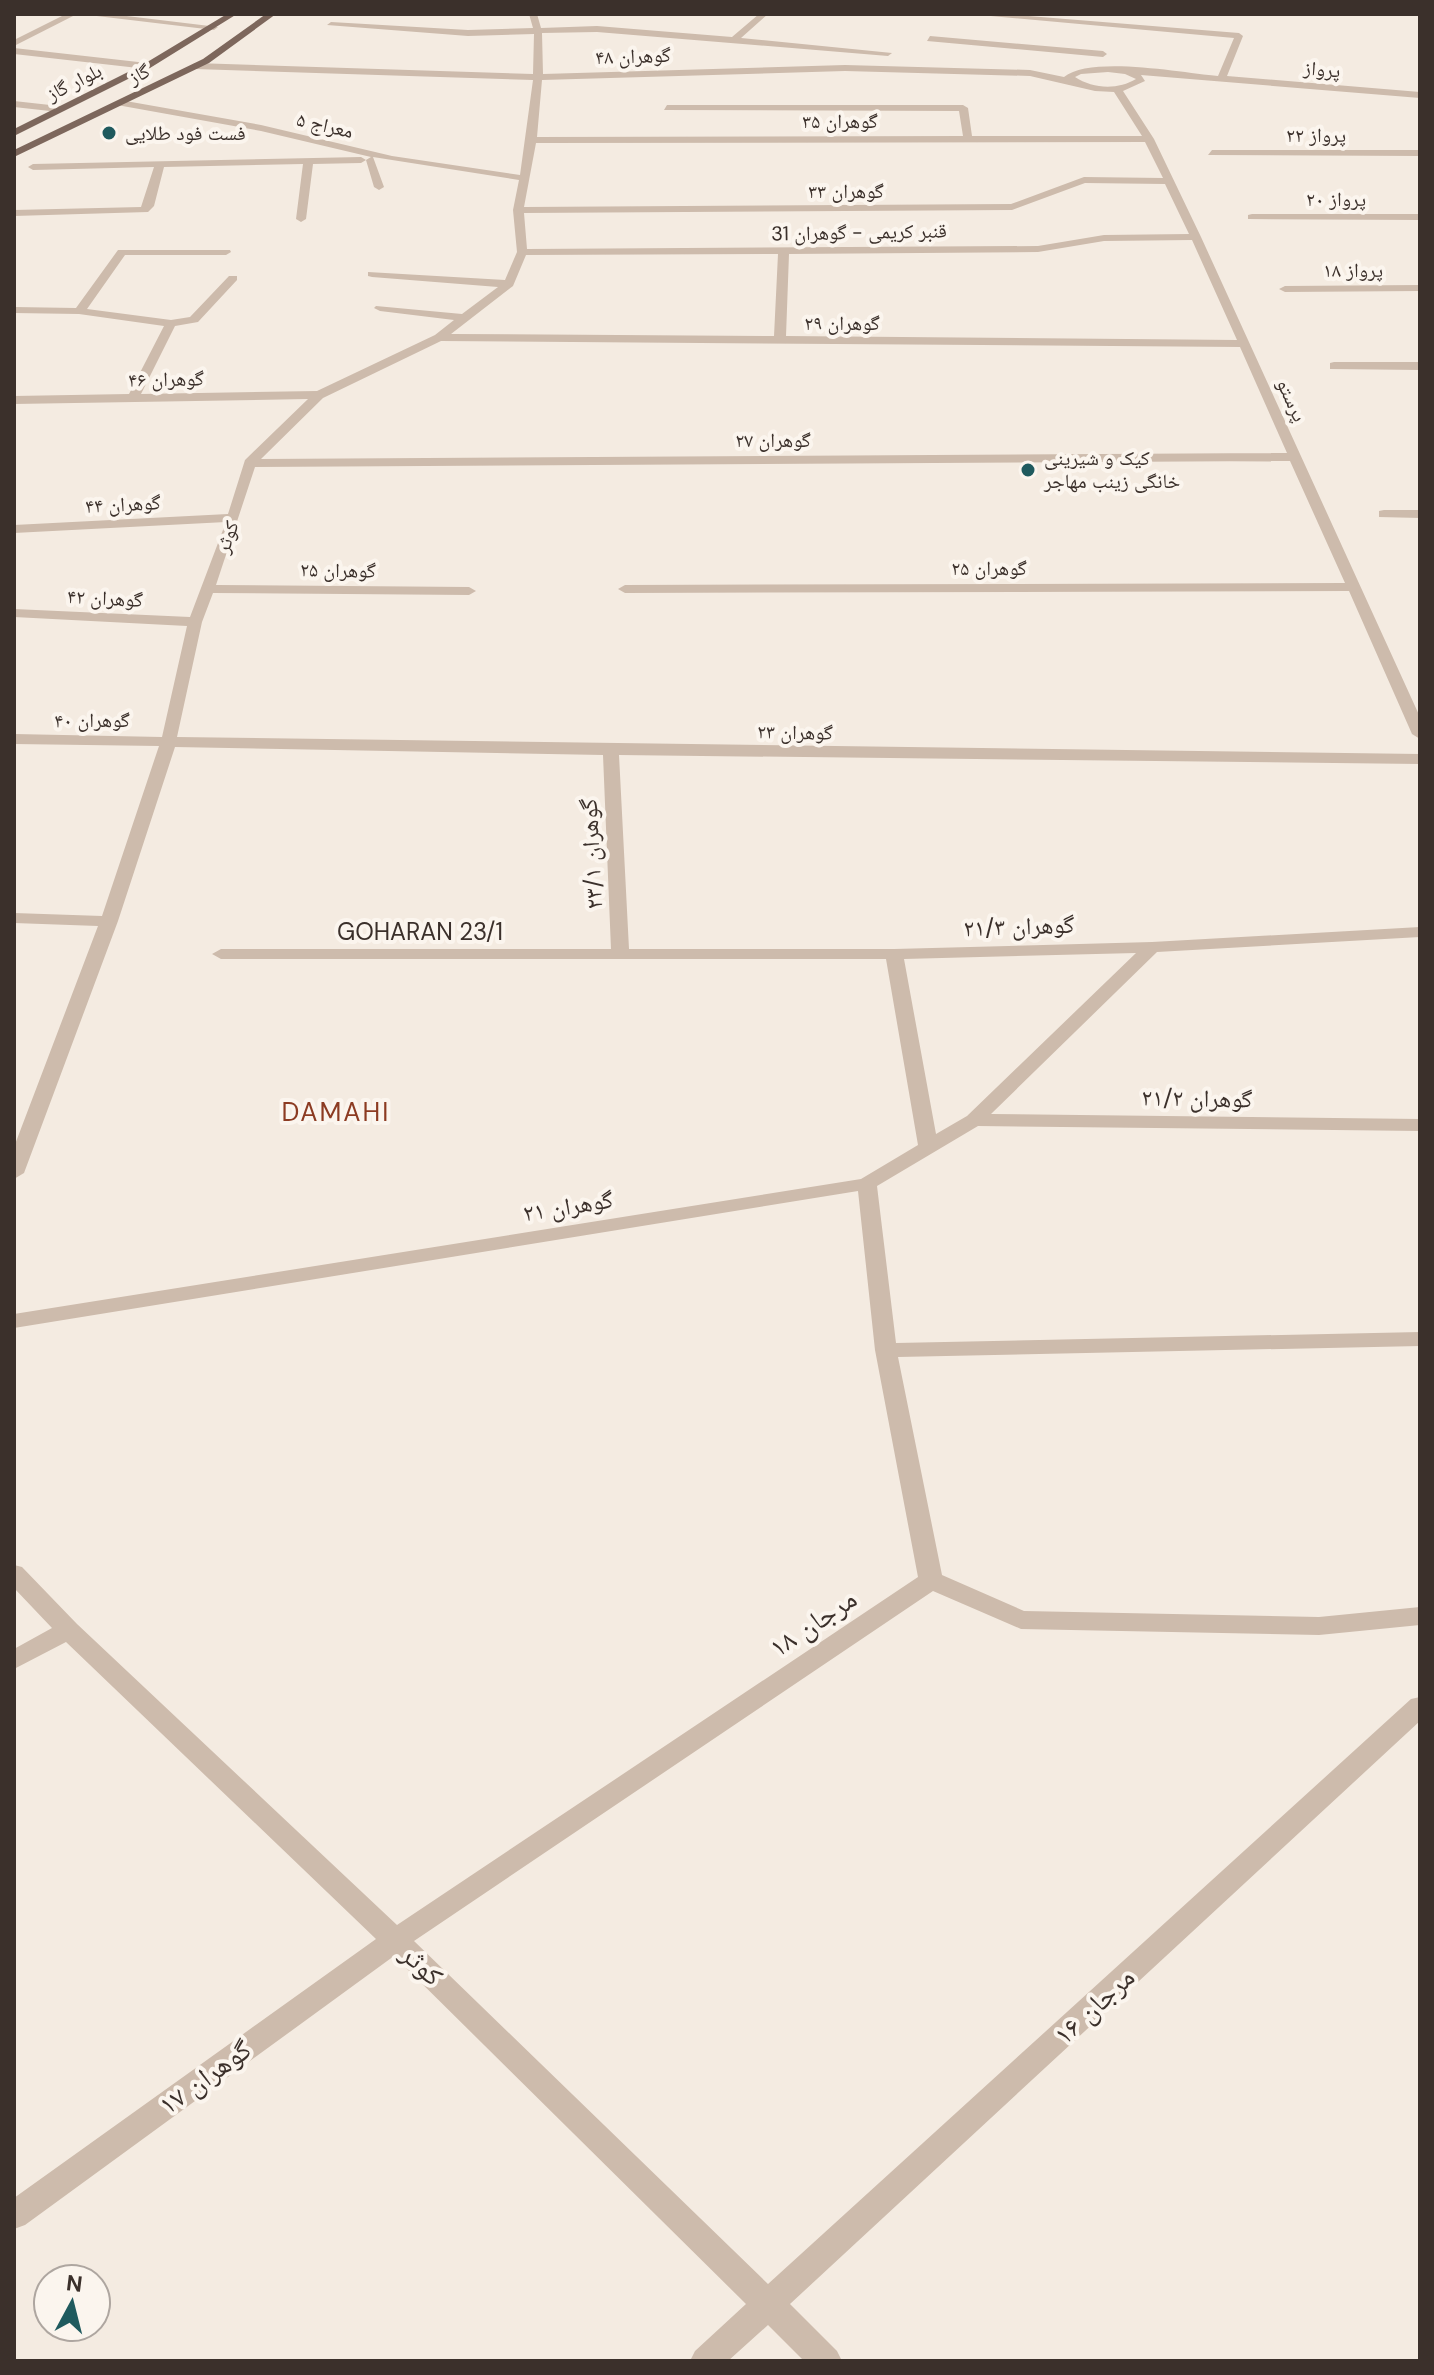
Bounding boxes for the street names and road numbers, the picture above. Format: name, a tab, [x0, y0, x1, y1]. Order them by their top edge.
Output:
street label: گوهران ۴۸	[595, 42, 671, 70]
street label: پرواز	[1302, 54, 1342, 84]
street label: بلوار گاز	[41, 57, 106, 107]
street label: گاز	[123, 58, 154, 91]
street label: معراج ۵	[294, 106, 356, 144]
street label: گوهران ۳۵	[802, 108, 878, 134]
street label: پرواز ۲۲	[1286, 122, 1346, 148]
street label: گوهران ۳۳	[808, 178, 884, 204]
street label: پرواز ۲۰	[1306, 186, 1366, 212]
street label: قنبر کریمی - گوهران 31	[771, 217, 947, 247]
street label: پرواز ۱۸	[1323, 257, 1383, 283]
street label: گوهران ۲۹	[804, 310, 880, 336]
street label: گوهران ۴۶	[128, 365, 204, 393]
street label: پرستو	[1271, 374, 1313, 426]
street label: گوهران ۲۷	[735, 427, 811, 453]
street label: گوهران ۴۴	[85, 489, 162, 519]
street label: کوثر	[209, 517, 245, 558]
street label: گوهران ۲۵	[951, 555, 1027, 581]
street label: گوهران ۲۵	[300, 556, 376, 584]
street label: گوهران ۴۲	[67, 583, 144, 613]
street label: گوهران ۴۰	[54, 707, 130, 733]
street label: گوهران ۲۳	[757, 718, 833, 746]
street label: گوهران ۲۳/۱	[573, 798, 609, 910]
street label: گوهران ۲۱/۳	[963, 909, 1075, 943]
street label: GOHARAN 23/1	[337, 916, 503, 947]
street label: گوهران ۲۱/۲	[1141, 1082, 1253, 1114]
street label: گوهران ۲۱	[521, 1184, 615, 1228]
street label: مرجان ۱۸	[762, 1580, 864, 1666]
street label: کوثر	[392, 1935, 452, 1994]
street label: مرجان ۱۶	[1046, 1959, 1142, 2053]
street label: گوهران ۱۷	[151, 2031, 259, 2123]

